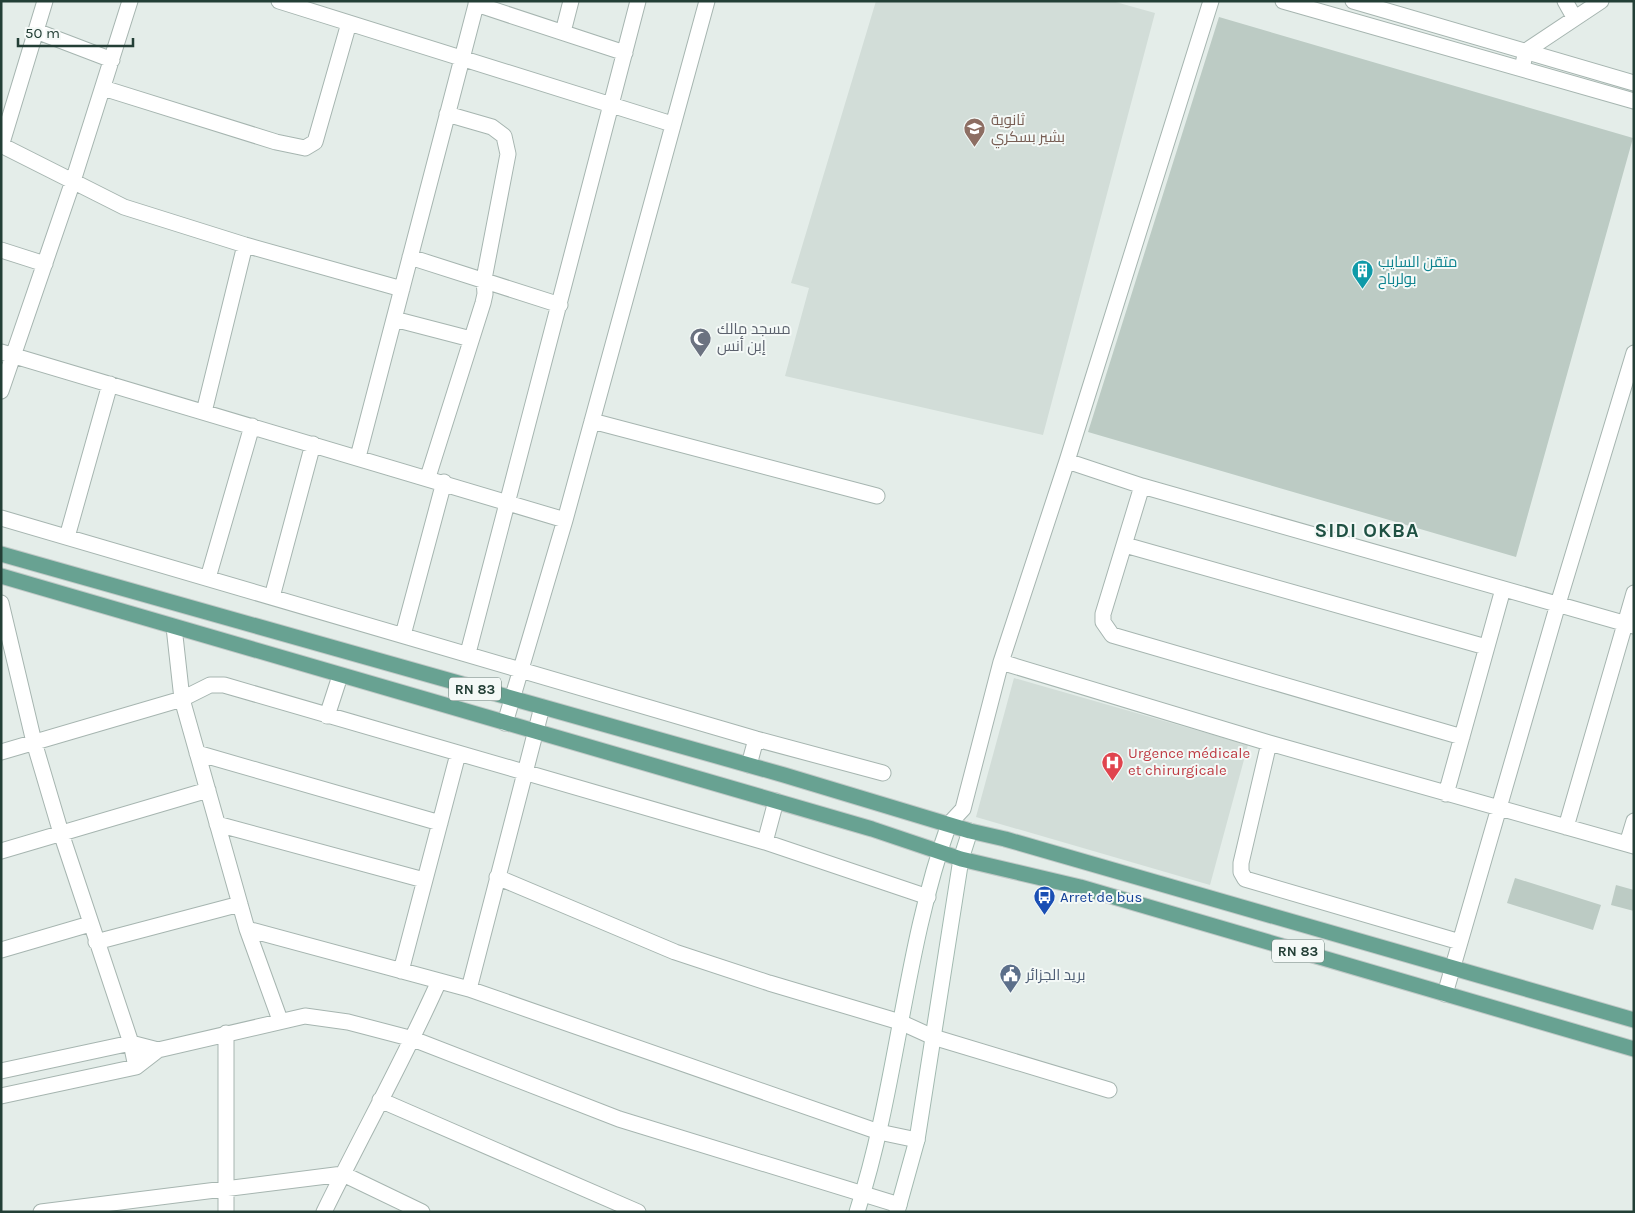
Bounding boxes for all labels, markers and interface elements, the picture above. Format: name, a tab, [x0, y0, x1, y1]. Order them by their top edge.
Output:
scale bar	[18, 15, 132, 47]
text: 50 m	[25, 24, 60, 42]
place label: ثانوية بشير بسكري	[991, 111, 1065, 149]
school or university icon: ثانوية بشير بسكري	[963, 117, 987, 148]
place label: متقن السايب بولرباح	[1378, 253, 1457, 290]
building icon: متقن السايب بولرباح	[1350, 259, 1374, 290]
place label: مسجد مالك إبن أنس	[717, 320, 791, 356]
mosque icon: مسجد مالك إبن أنس	[689, 326, 713, 357]
district label: SIDI OKBA	[1315, 519, 1419, 542]
road number: RN 83	[449, 678, 501, 701]
place label: Urgence médicale et chirurgicale	[1128, 744, 1250, 779]
hospital icon: Urgence médicale et chirurgicale	[1100, 750, 1124, 781]
bus stop icon: Arret de bus	[1032, 885, 1056, 916]
place label: Arret de bus	[1060, 888, 1142, 906]
road number: RN 83	[1272, 939, 1324, 962]
public building icon: بريد الجزائر	[998, 963, 1022, 994]
place label: بريد الجزائر	[1025, 966, 1086, 984]

